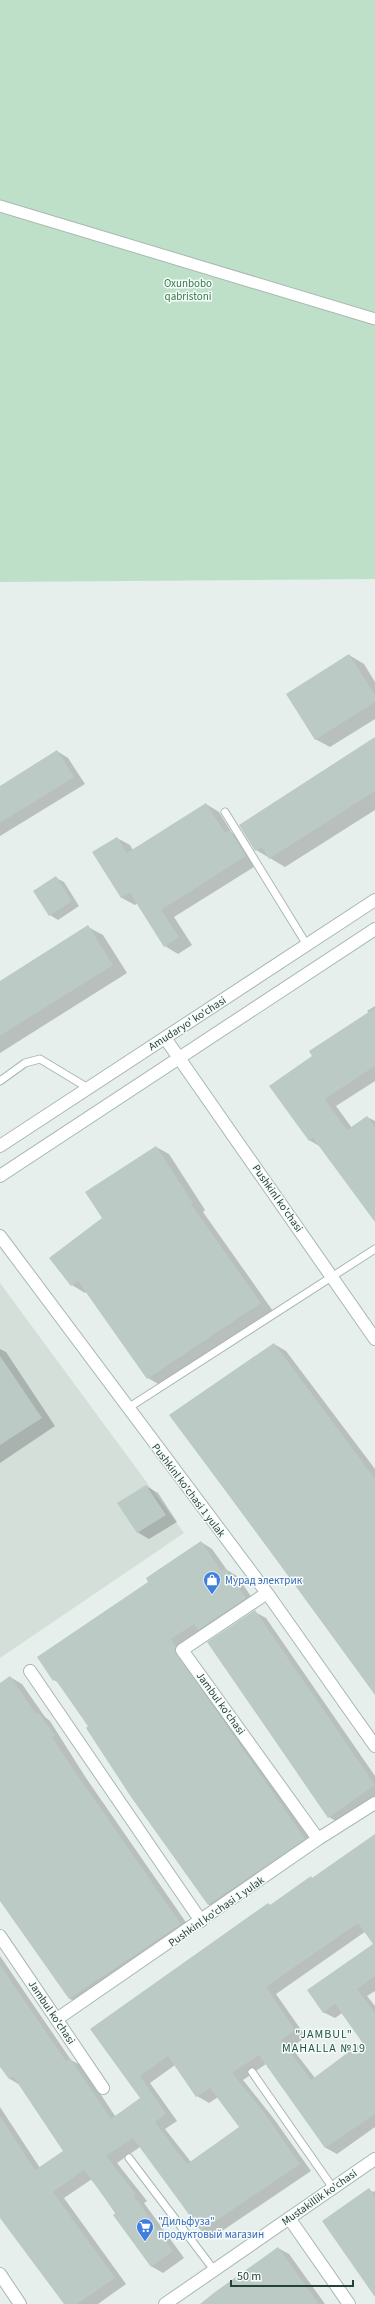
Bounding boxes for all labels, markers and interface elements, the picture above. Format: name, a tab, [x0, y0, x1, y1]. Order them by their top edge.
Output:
park label: Oxunbobo qabristoni	[164, 276, 212, 304]
street label: Amudaryo' ko'chasi	[146, 993, 229, 1054]
street label: Pushkinl ko'chasi	[249, 1162, 306, 1235]
street label: Pushkinl ko'chasi 1 yulak	[148, 1440, 229, 1541]
shop icon: Мурад электрик	[202, 1570, 222, 1595]
place label: Мурад электрик	[225, 1573, 303, 1588]
street label: Jambul ko'chasi	[193, 1669, 248, 1738]
street label: Pushkinl ko'chasi 1 yulak	[165, 1872, 268, 1950]
street label: Jambul ko'chasi	[25, 1977, 79, 2047]
district label: "JAMBUL" MAHALLA №19	[282, 2026, 366, 2057]
street label: Mustakillik ko'chasi	[279, 2166, 360, 2229]
place label: "Дильфуза" продуктовый магазин	[158, 2214, 264, 2242]
supermarket icon: "Дильфуза" продуктовый магазин	[135, 2217, 155, 2242]
scale bar	[231, 2262, 353, 2288]
text: 50 m	[237, 2268, 261, 2285]

